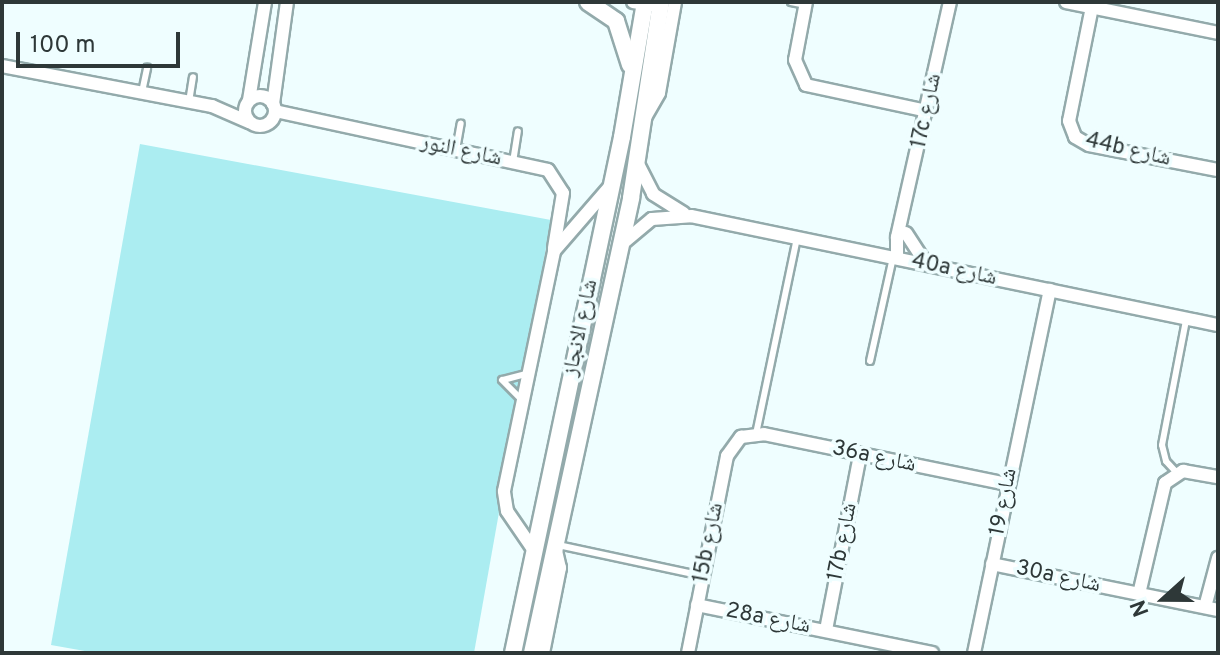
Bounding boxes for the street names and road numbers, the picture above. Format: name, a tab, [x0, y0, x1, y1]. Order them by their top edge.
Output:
street label: 17c شارع	[906, 71, 948, 151]
street label: 44b شارع	[1083, 127, 1173, 173]
street label: شارع النور	[418, 130, 504, 172]
street label: 40a شارع	[909, 248, 999, 292]
street label: شارع الانجاز	[558, 277, 604, 379]
street label: 36a شارع	[830, 435, 918, 479]
street label: شارع 19	[985, 466, 1023, 538]
street label: 15b شارع	[688, 501, 730, 585]
street label: 17b شارع	[823, 501, 863, 583]
street label: 30a شارع	[1013, 555, 1103, 599]
street label: 28a شارع	[723, 598, 813, 640]

